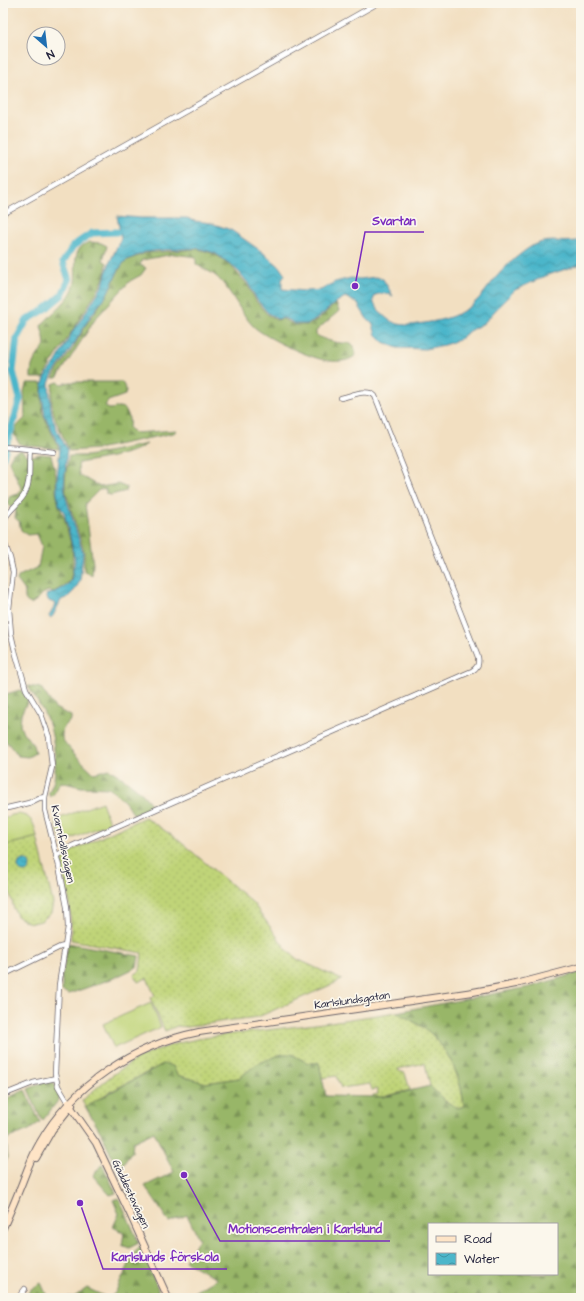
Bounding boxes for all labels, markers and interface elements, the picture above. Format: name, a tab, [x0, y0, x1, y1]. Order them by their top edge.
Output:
north arrow	[26, 26, 66, 66]
text: N	[44, 46, 57, 63]
callout: Svartån	[365, 208, 424, 232]
text: Svartån	[371, 213, 416, 230]
street label: Kvarnfallsvägen	[46, 804, 79, 885]
street label: Karlslundsgatan	[313, 987, 391, 1014]
street label: Gäddestavägen	[108, 1157, 154, 1232]
callout: Motionscentralen i Karlslund	[220, 1217, 390, 1241]
text: Motionscentralen i Karlslund	[228, 1221, 383, 1238]
legend	[428, 1223, 558, 1275]
text: Road	[464, 1231, 492, 1248]
callout: Karlslunds förskola	[103, 1245, 227, 1269]
text: Karlslunds förskola	[111, 1249, 220, 1266]
text: Water	[464, 1251, 500, 1268]

